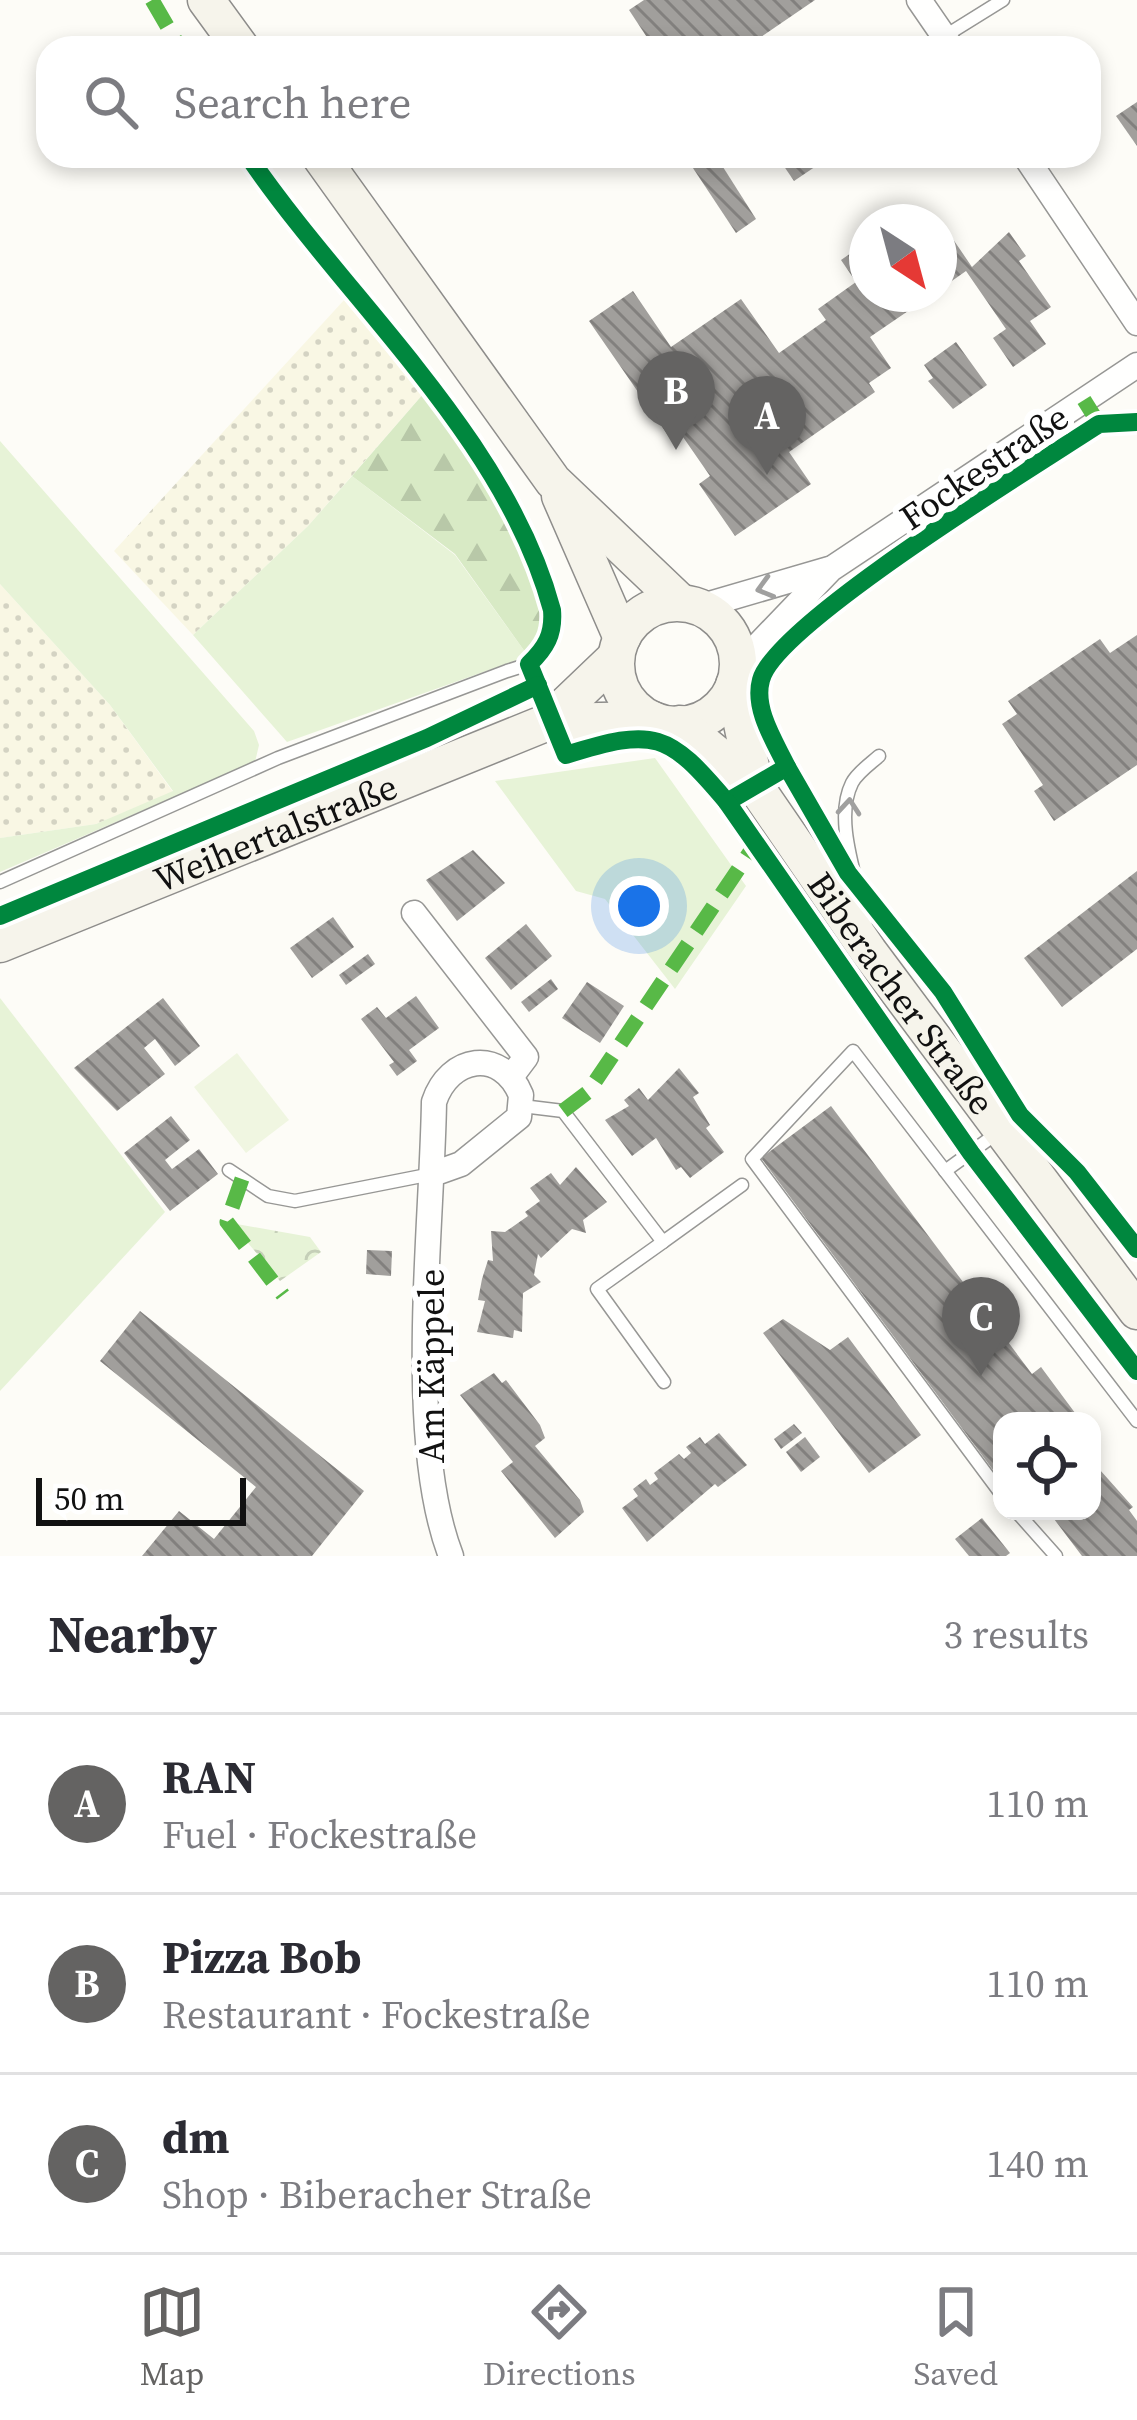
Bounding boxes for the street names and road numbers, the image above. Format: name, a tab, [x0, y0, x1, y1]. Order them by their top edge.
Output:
street label: Fockestraße	[890, 393, 1078, 541]
street label: Weihertalstraße	[146, 761, 404, 904]
street label: Biberacher Straße	[797, 862, 1006, 1124]
street label: Am Käppele	[407, 1269, 456, 1463]

